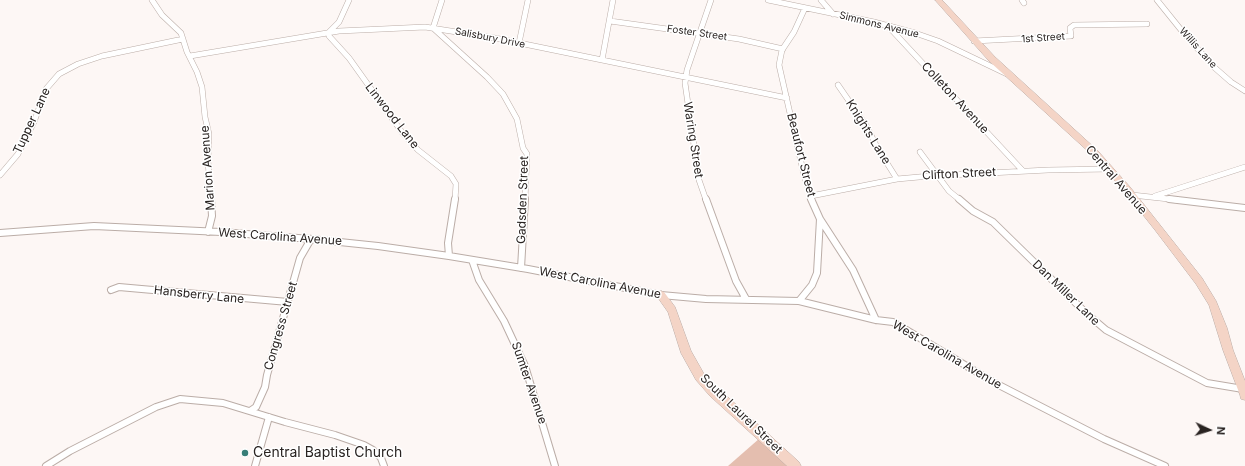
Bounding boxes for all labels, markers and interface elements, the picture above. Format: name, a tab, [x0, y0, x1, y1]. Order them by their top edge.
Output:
street label: Simmons Avenue	[838, 9, 920, 41]
street label: Foster Street	[666, 23, 728, 43]
street label: Salisbury Drive	[454, 25, 526, 51]
street label: Willis Lane	[1177, 25, 1219, 71]
street label: 1st Street	[1021, 30, 1065, 46]
street label: Colleton Avenue	[918, 59, 992, 137]
street label: Linwood Lane	[362, 80, 422, 152]
street label: Tupper Lane	[10, 86, 54, 156]
street label: Knights Lane	[842, 97, 894, 167]
street label: Waring Street	[680, 101, 706, 179]
street label: Beaufort Street	[784, 112, 818, 198]
street label: Marion Avenue	[198, 125, 218, 211]
street label: Central Avenue	[1082, 143, 1150, 217]
street label: Gadsden Street	[514, 156, 532, 244]
street label: Clifton Street	[922, 165, 996, 183]
street label: West Carolina Avenue	[218, 225, 342, 249]
street label: Dan Miller Lane	[1029, 257, 1103, 329]
street label: West Carolina Avenue	[538, 264, 662, 302]
street label: Congress Street	[261, 280, 301, 372]
street label: Hansberry Lane	[153, 283, 245, 307]
street label: West Carolina Avenue	[890, 318, 1004, 392]
street label: Sumter Avenue	[508, 340, 550, 426]
street label: South Laurel Street	[697, 371, 785, 457]
north arrow	[1189, 410, 1229, 450]
text: N	[1214, 426, 1228, 436]
place label: Central Baptist Church	[253, 445, 402, 461]
marker: Central Baptist Church	[240, 448, 250, 458]

